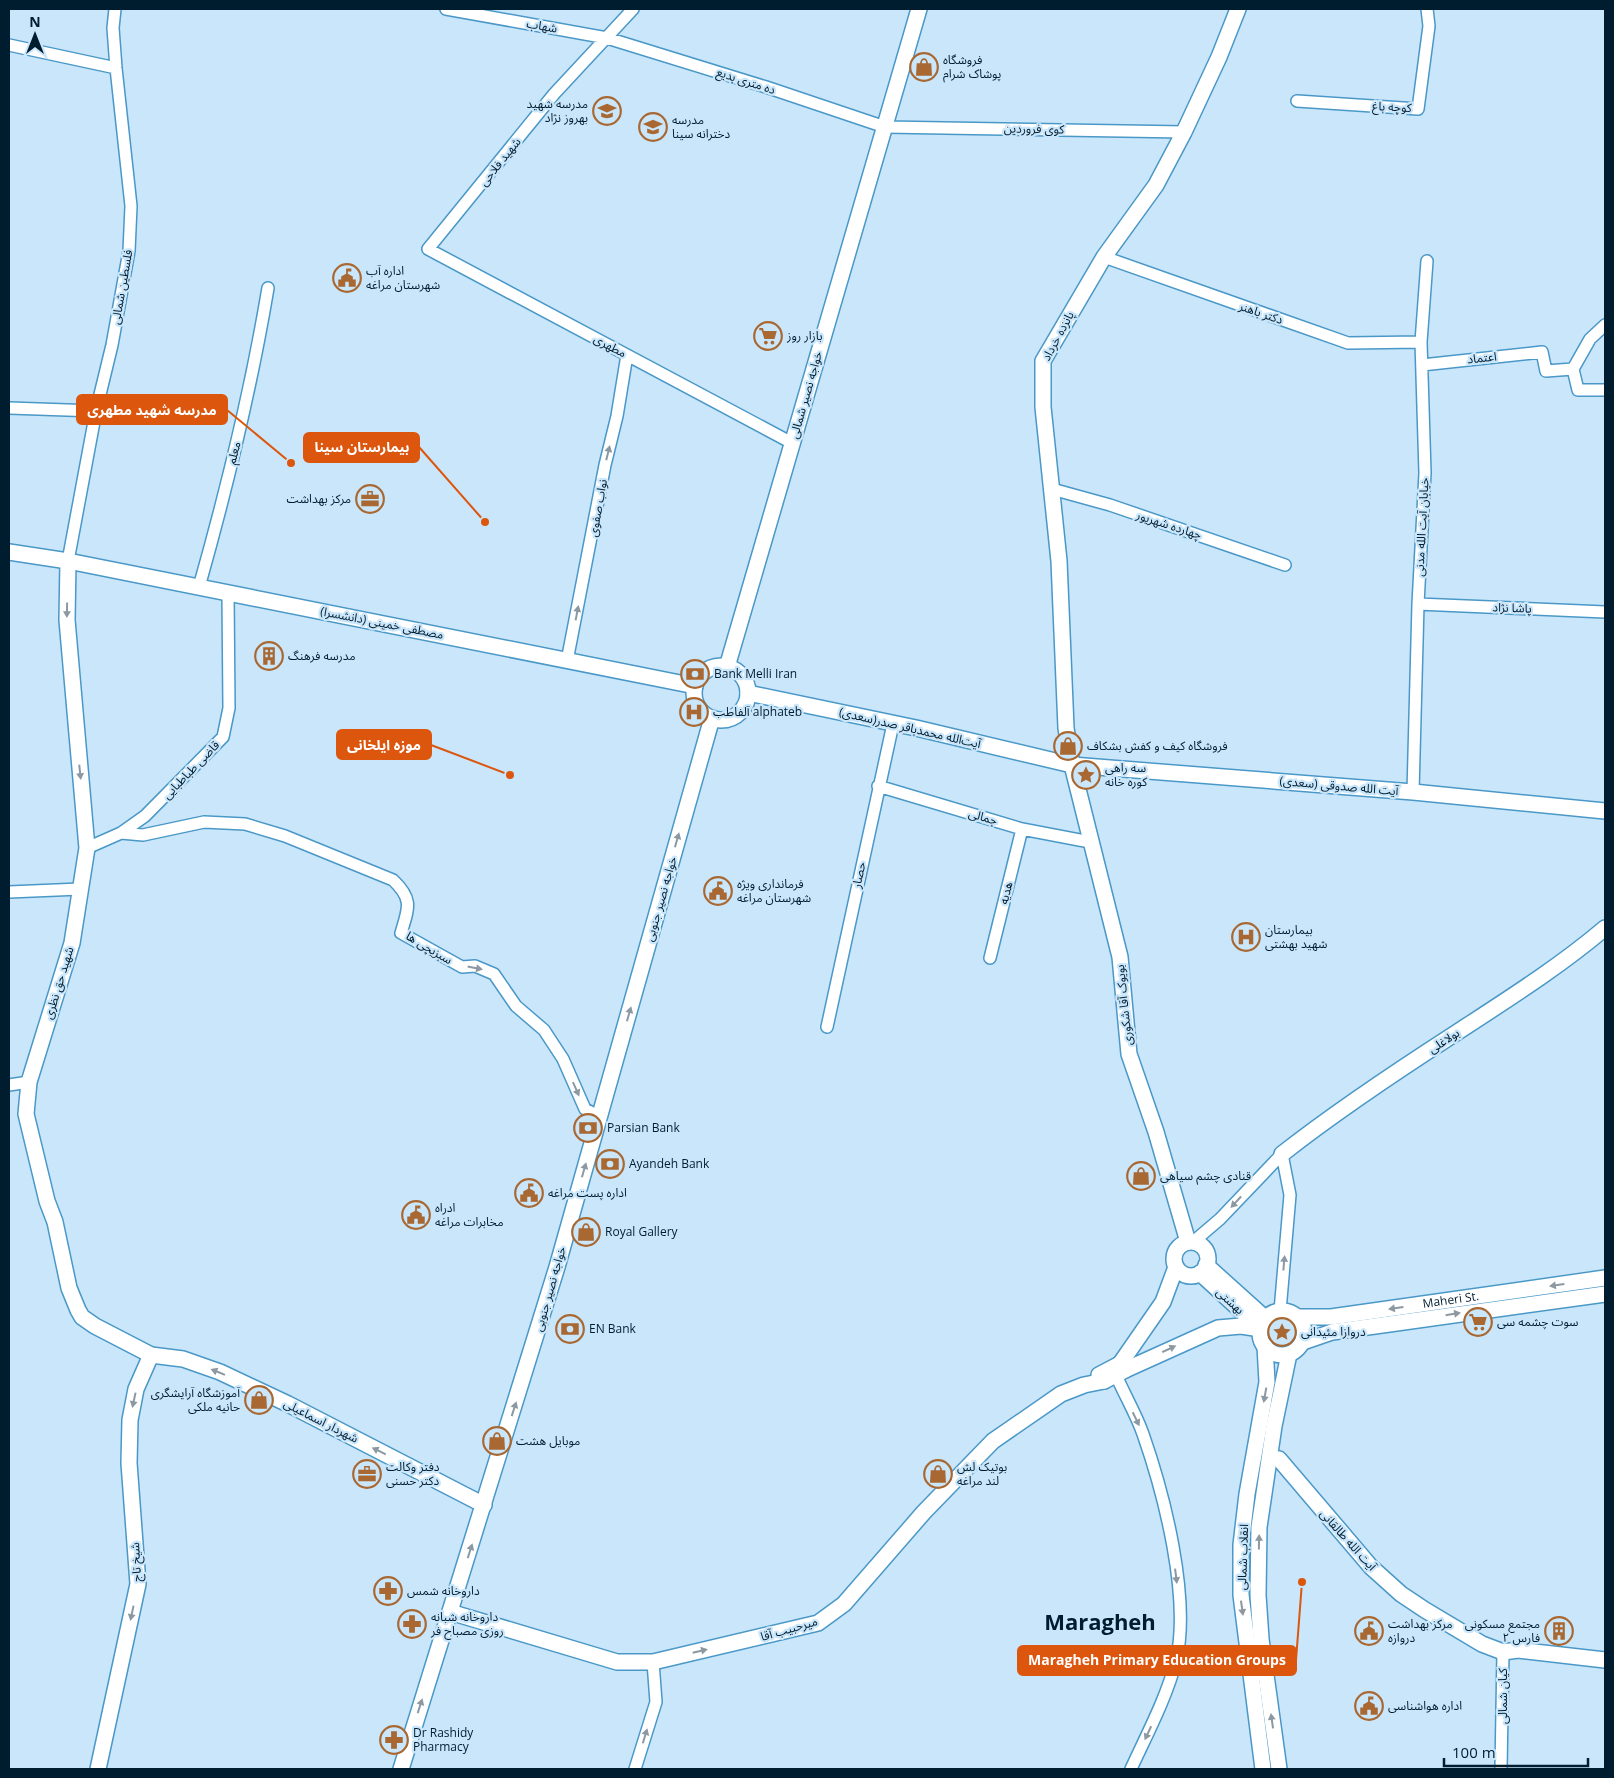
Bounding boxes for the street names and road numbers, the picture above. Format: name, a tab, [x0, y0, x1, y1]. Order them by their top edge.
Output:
street label: شهاب	[525, 14, 559, 37]
street label: ده متری بدیع	[714, 63, 778, 99]
street label: کوچه باغ	[1372, 97, 1413, 117]
street label: کوی فروردین	[1004, 119, 1065, 138]
street label: شهید فلاحی	[475, 134, 524, 190]
street label: فلسطین شمالی	[107, 248, 136, 326]
street label: دکتر باهنر	[1236, 297, 1286, 328]
street label: پانزده خرداد	[1037, 308, 1078, 364]
street label: مطهری	[591, 330, 630, 361]
street label: اعتماد	[1466, 347, 1498, 367]
street label: خواجه نصیر شمالی	[785, 349, 826, 441]
street label: معلم	[222, 440, 246, 466]
street label: خیابان آیت الله مدنی	[1410, 477, 1433, 577]
street label: نواب صفوی	[584, 478, 611, 538]
street label: چهارده شهریور	[1133, 506, 1204, 543]
street label: پاشا نژاد	[1492, 598, 1532, 617]
street label: مصطفی خمینی (دانشسرا)	[319, 602, 445, 643]
street label: آیت‌الله محمدباقر صدر(سعدی)	[837, 703, 983, 752]
street label: قاضی طباطبایی	[158, 737, 223, 803]
street label: آیت الله صدوقی (سعدی)	[1279, 772, 1400, 799]
street label: جمالی	[967, 804, 1000, 829]
street label: خواجه نصیر جنوبی	[640, 854, 681, 943]
street label: حصار	[847, 860, 870, 891]
street label: هدیه	[995, 880, 1017, 906]
street label: سبزیچی ها	[403, 927, 456, 968]
street label: شهید حق نظری	[39, 945, 78, 1021]
street label: بویوک آقا شکوری	[1111, 964, 1136, 1046]
street label: بولاغلی	[1425, 1024, 1463, 1057]
street label: خواجه نصیر جنوبی	[529, 1244, 570, 1333]
street label: بهشتی	[1212, 1283, 1248, 1318]
street label: Maheri St.	[1421, 1287, 1480, 1312]
street label: شهردار اسماعیلی	[281, 1394, 361, 1447]
street label: آیت الله طالقانی	[1316, 1505, 1381, 1574]
street label: انقلاب شمالی	[1233, 1524, 1252, 1590]
street label: شیخ تاج	[126, 1542, 146, 1582]
street label: میرحبیب آقا	[758, 1612, 819, 1645]
street label: کیان شمالی	[1494, 1667, 1511, 1724]

